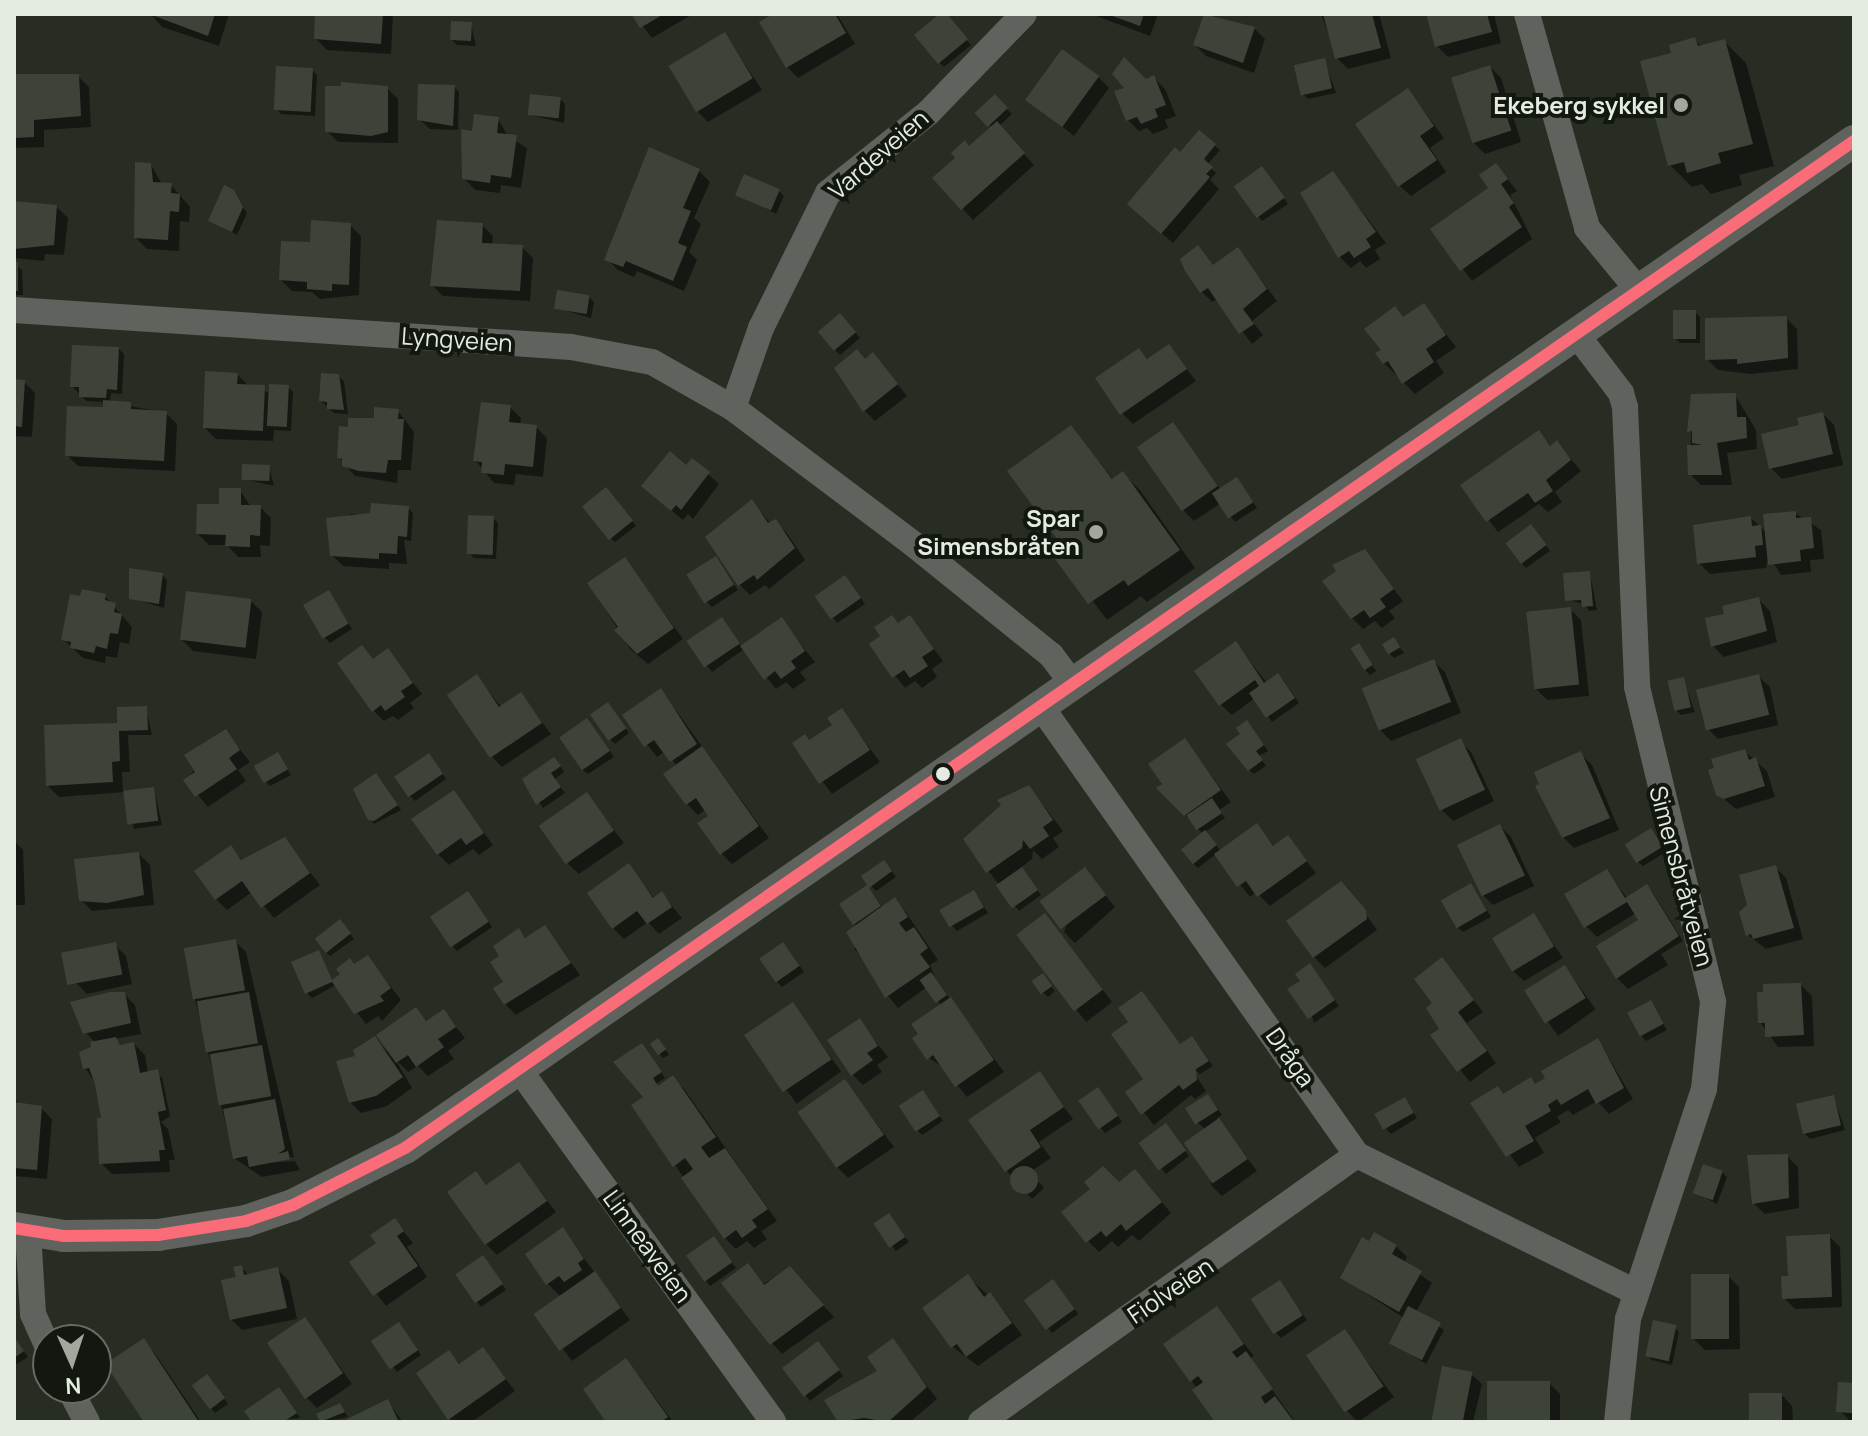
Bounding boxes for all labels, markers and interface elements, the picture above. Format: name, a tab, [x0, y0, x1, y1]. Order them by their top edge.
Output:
place label: Ekeberg sykkel	[1493, 91, 1665, 119]
marker: Ekeberg sykkel	[1672, 96, 1690, 114]
street label: Vardeveien	[822, 103, 934, 205]
street label: Lyngveien	[400, 321, 514, 357]
place label: Spar Simensbråten	[917, 504, 1080, 560]
marker: Spar Simensbråten	[1087, 523, 1105, 541]
unlabelled marker	[935, 766, 951, 782]
street label: Simensbråtveien	[1644, 783, 1720, 969]
street label: Dråga	[1261, 1022, 1321, 1092]
street label: Linneaveien	[597, 1184, 699, 1308]
street label: Fiolveien	[1122, 1251, 1218, 1329]
north arrow	[32, 1324, 112, 1404]
text: N	[64, 1371, 82, 1401]

